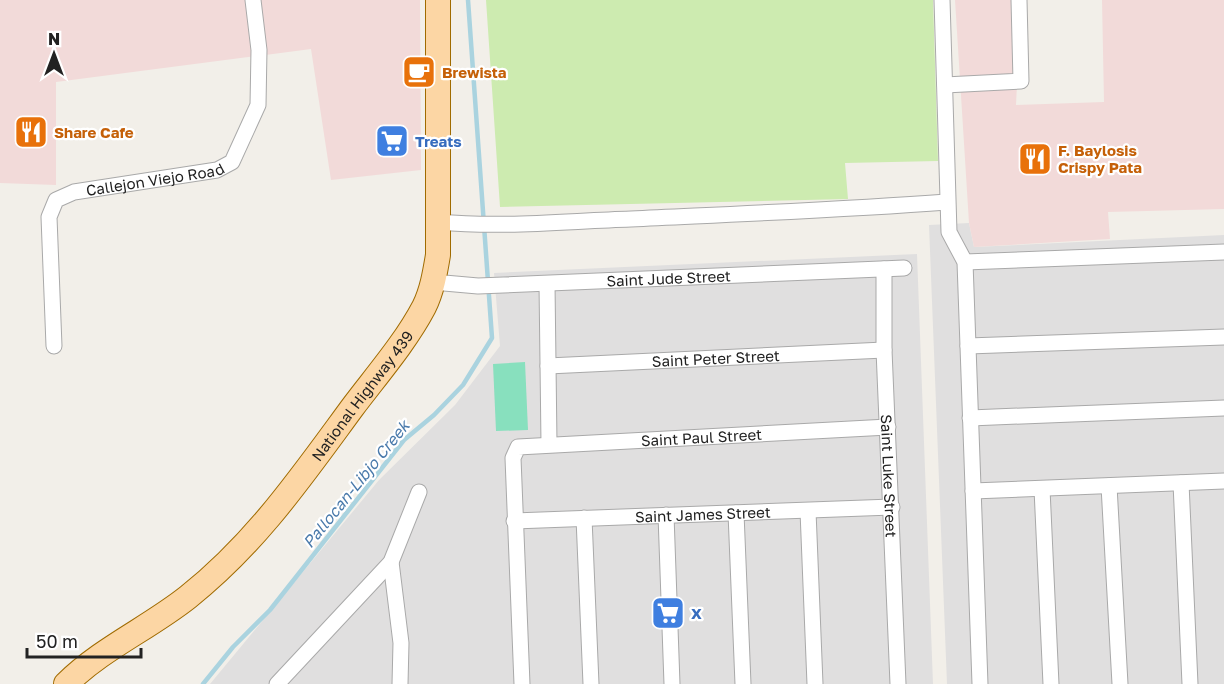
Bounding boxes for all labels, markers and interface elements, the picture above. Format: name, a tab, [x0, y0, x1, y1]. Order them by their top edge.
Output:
north arrow	[24, 24, 84, 84]
text: N	[48, 29, 60, 49]
cafe icon: Brewista	[401, 54, 437, 90]
place label: Brewista	[442, 63, 507, 81]
restaurant icon: Share Cafe	[13, 114, 49, 150]
place label: Share Cafe	[54, 123, 134, 141]
supermarket icon: Treats	[374, 123, 410, 159]
place label: Treats	[415, 132, 462, 150]
restaurant icon: F. Baylosis Crispy Pata	[1017, 141, 1053, 177]
place label: F. Baylosis Crispy Pata	[1058, 141, 1142, 176]
street label: Callejon Viejo Road	[85, 159, 227, 199]
street label: Saint Jude Street	[606, 266, 731, 290]
street label: National Highway 439	[307, 327, 416, 464]
street label: Saint Peter Street	[651, 346, 780, 370]
street label: Saint Luke Street	[878, 414, 901, 538]
water label: Pallocan-Libjo Creek	[298, 415, 415, 552]
street label: Saint Paul Street	[640, 425, 763, 449]
street label: Saint James Street	[635, 502, 771, 526]
supermarket icon: X	[650, 595, 686, 631]
place label: X	[691, 604, 702, 622]
scale bar	[27, 621, 141, 659]
text: 50 m	[36, 630, 78, 652]

